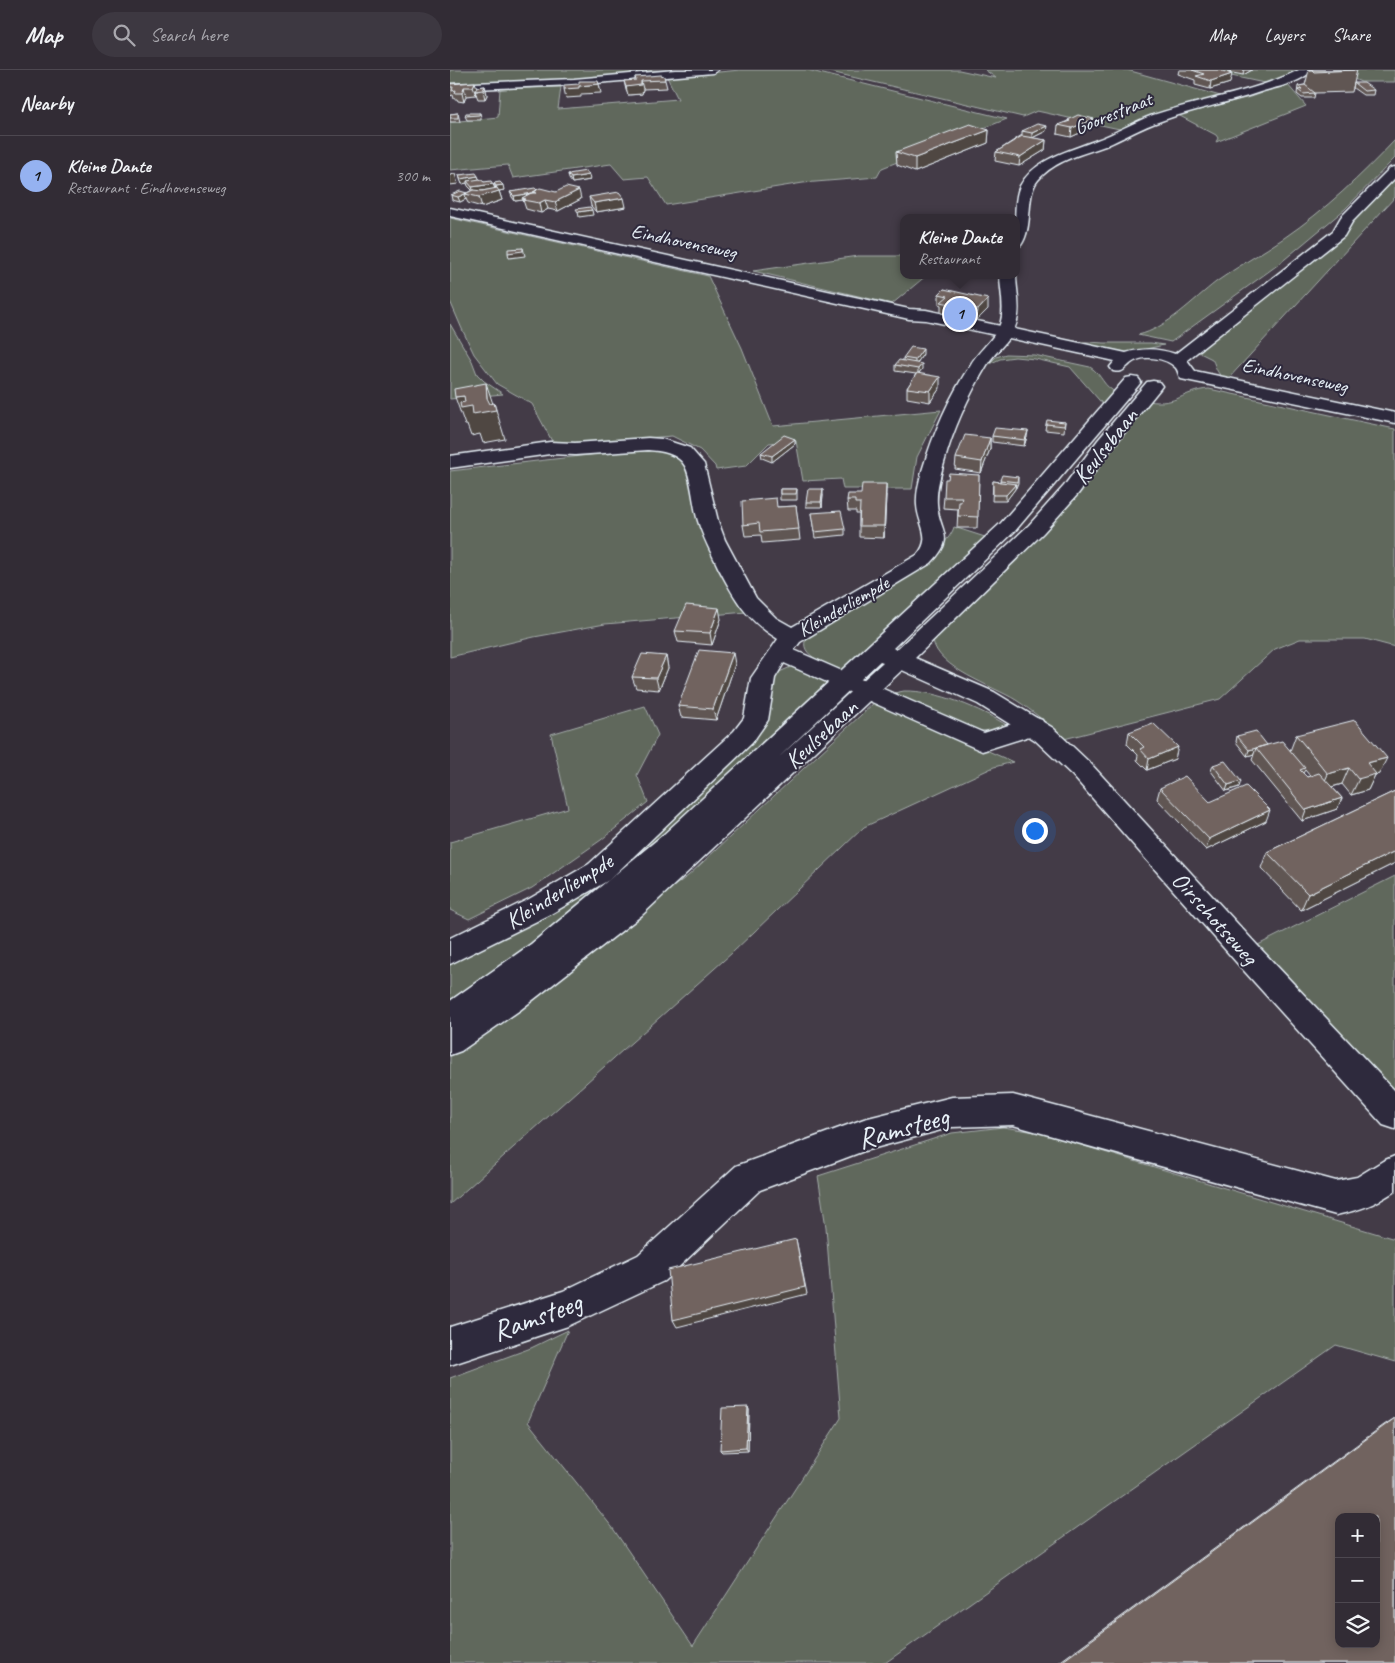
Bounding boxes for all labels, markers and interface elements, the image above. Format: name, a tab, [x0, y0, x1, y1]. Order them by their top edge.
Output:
search box	[92, 12, 442, 57]
text: Map	[25, 20, 62, 50]
icon: search	[110, 21, 138, 49]
text: Search here	[150, 23, 228, 47]
text: Map	[1209, 24, 1237, 46]
text: Layers	[1265, 24, 1304, 46]
text: Share	[1332, 24, 1370, 46]
street label: Goorestraat	[1071, 86, 1158, 140]
text: Nearby	[20, 90, 73, 116]
text: Kleine Dante	[67, 154, 151, 178]
text: 1	[32, 166, 40, 186]
text: 300 m	[396, 166, 430, 186]
text: Restaurant · Eindhovenseweg	[67, 178, 225, 198]
popup	[900, 214, 1020, 279]
street label: Eindhovenseweg	[629, 218, 741, 265]
text: Kleine Dante	[918, 225, 1002, 249]
text: Restaurant	[918, 249, 980, 269]
pin: 1	[944, 295, 976, 333]
street label: Eindhovenseweg	[1240, 352, 1352, 399]
street label: Keulsebaan	[1066, 401, 1145, 490]
street label: Kleinderliempde	[793, 570, 895, 643]
street label: Keulsebaan	[778, 692, 865, 775]
your location	[1022, 818, 1048, 844]
street label: Kleinderliempde	[500, 845, 620, 936]
street label: Oirschotseweg	[1165, 865, 1266, 973]
street label: Ramsteeg	[854, 1097, 954, 1157]
street label: Ramsteeg	[487, 1283, 589, 1350]
map controls	[1335, 1513, 1380, 1648]
button: +	[1335, 1513, 1380, 1558]
button: −	[1335, 1558, 1380, 1603]
button: layers	[1335, 1603, 1380, 1648]

